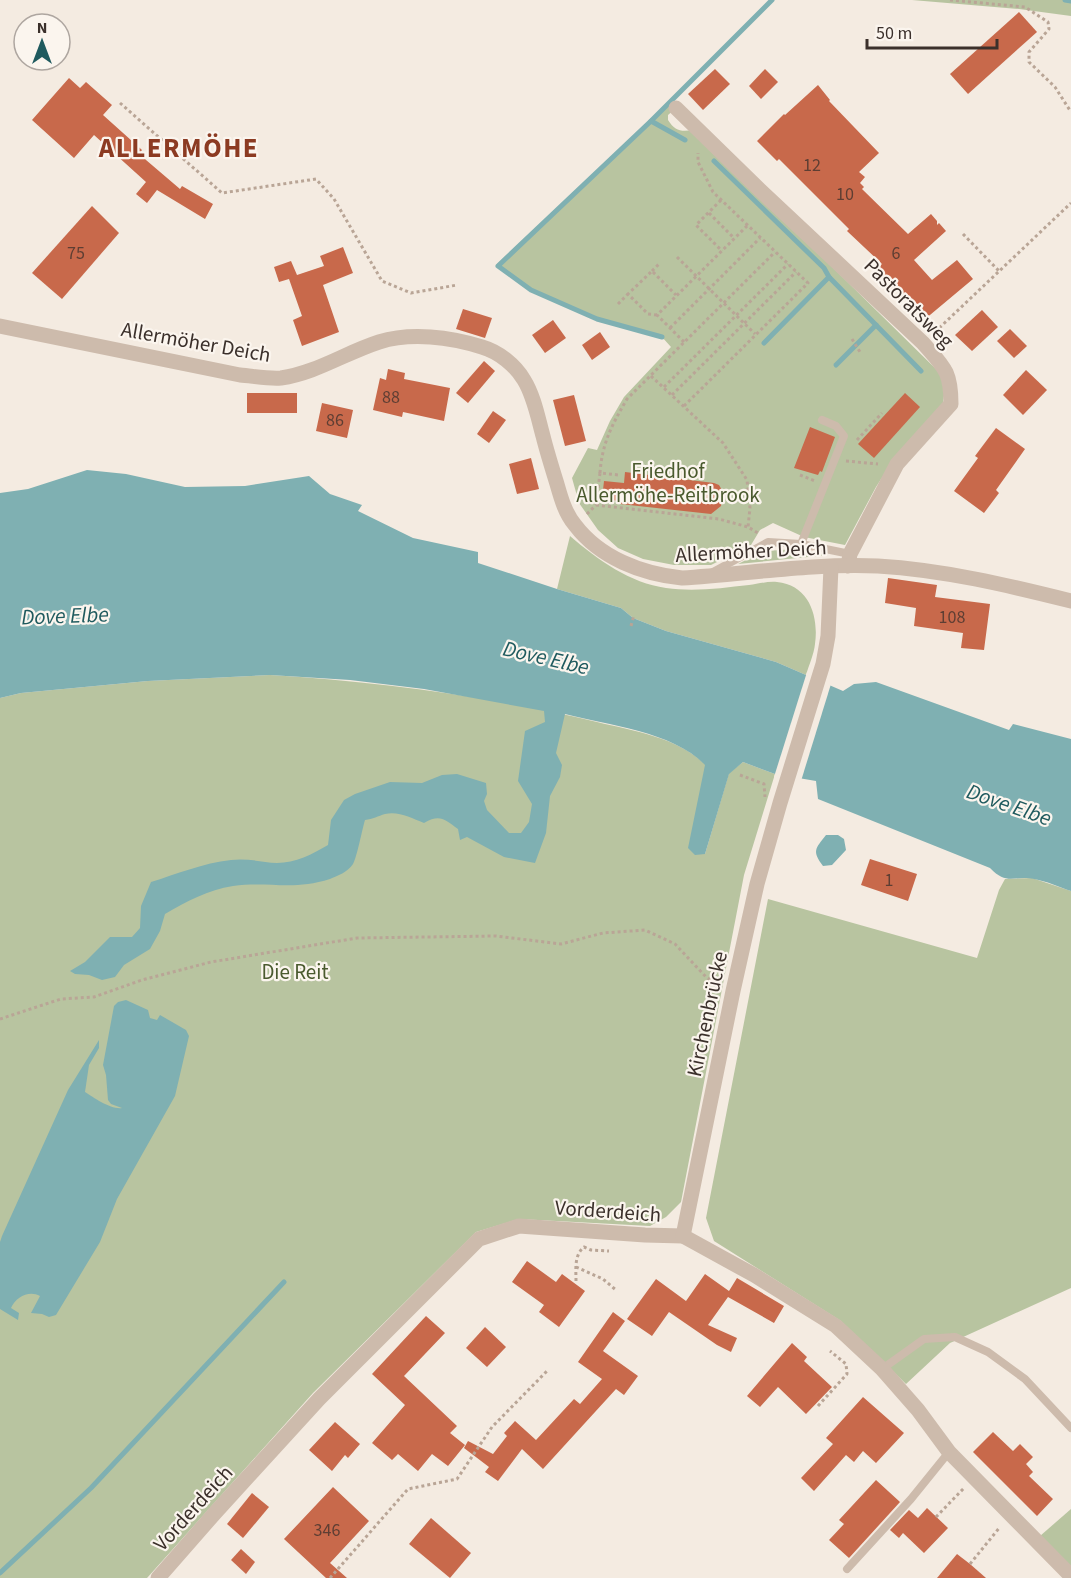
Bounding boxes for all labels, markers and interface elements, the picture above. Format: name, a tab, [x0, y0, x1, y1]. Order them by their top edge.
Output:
north arrow	[12, 12, 72, 72]
scale bar	[867, 12, 998, 50]
text: N	[37, 17, 47, 39]
text: 50 m	[876, 21, 912, 46]
district label: ALLERMÖHE	[98, 129, 259, 168]
house number: 12	[803, 153, 821, 178]
house number: 10	[836, 182, 854, 207]
house number: 75	[67, 241, 85, 266]
house number: 6	[892, 241, 901, 266]
street label: Pastoratsweg	[857, 251, 961, 355]
street label: Allermöher Deich	[119, 314, 273, 370]
house number: 88	[382, 385, 400, 410]
house number: 86	[326, 408, 344, 433]
park label: Friedhof Allermöhe-Reitbrook	[576, 456, 760, 510]
street label: Allermöher Deich	[675, 532, 827, 570]
water label: Dove Elbe	[21, 598, 109, 634]
house number: 108	[939, 605, 965, 630]
water label: Dove Elbe	[500, 633, 592, 683]
water label: Dove Elbe	[962, 776, 1056, 834]
house number: 1	[885, 868, 893, 893]
street label: Kirchenbrücke	[679, 948, 735, 1080]
park label: Die Reit	[261, 957, 329, 987]
street label: Vorderdeich	[554, 1192, 662, 1230]
street label: Vorderdeich	[146, 1458, 240, 1558]
house number: 346	[314, 1518, 340, 1543]

